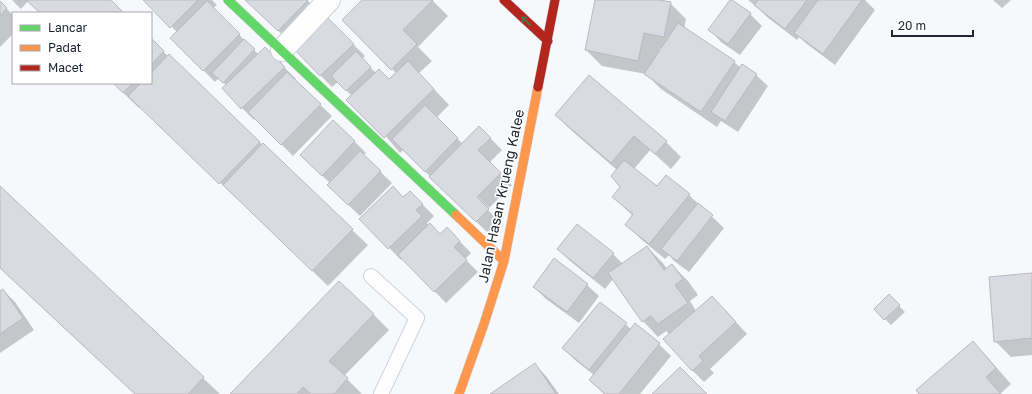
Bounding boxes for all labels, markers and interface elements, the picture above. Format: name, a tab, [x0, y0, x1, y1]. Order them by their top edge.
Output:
legend	[12, 12, 152, 84]
scale bar	[892, 12, 973, 38]
one-way arrow	[520, 16, 531, 25]
text: 20 m	[898, 18, 926, 33]
text: Lancar	[48, 20, 87, 35]
text: Padat	[48, 40, 82, 55]
text: Macet	[48, 60, 84, 75]
street label: Jalan Hasan Krueng Kalee	[474, 108, 527, 284]

